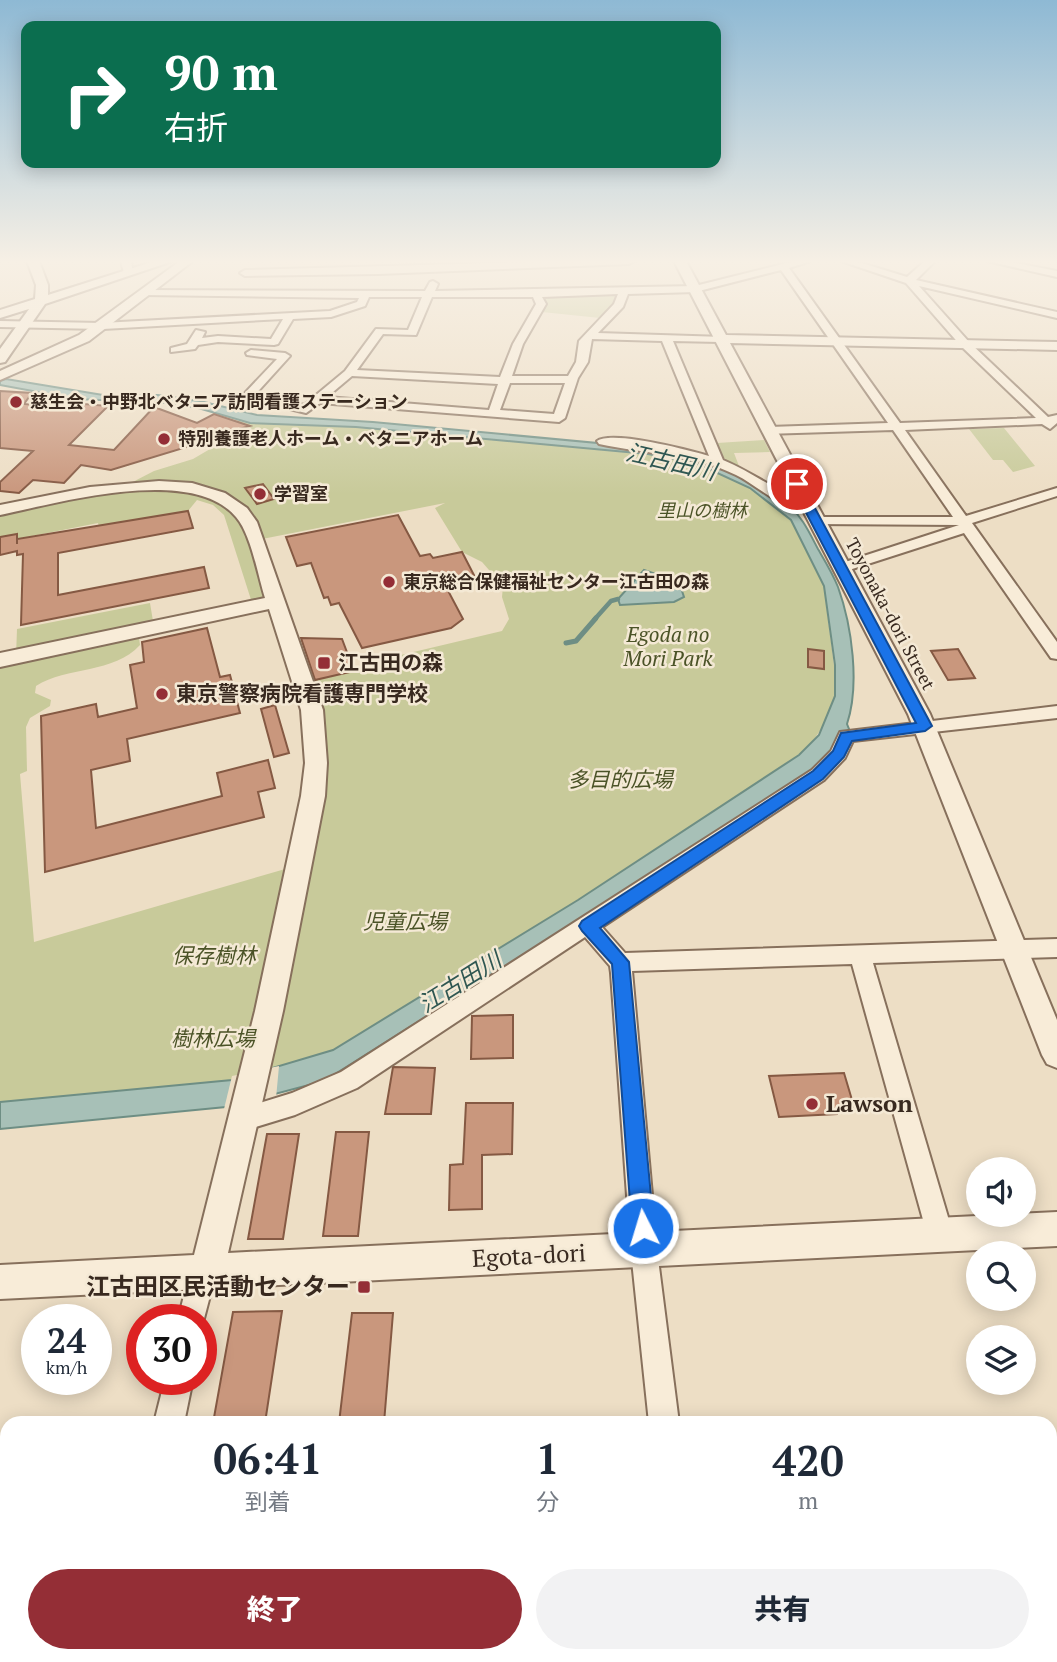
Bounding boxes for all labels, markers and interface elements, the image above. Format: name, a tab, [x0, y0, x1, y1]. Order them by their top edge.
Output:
text: 90 m	[164, 39, 278, 104]
icon: right	[49, 49, 140, 140]
text: 右折	[164, 106, 228, 148]
place label: 慈生会・中野北ベタニア訪問看護ステーション	[30, 389, 408, 413]
marker: 慈生会・中野北ベタニア訪問看護ステーション	[8, 394, 24, 410]
place label: 特別養護老人ホーム・ベタニアホーム	[178, 426, 483, 450]
marker: 特別養護老人ホーム・ベタニアホーム	[156, 431, 172, 447]
water label: 江古田川	[623, 436, 722, 488]
pin	[767, 454, 827, 514]
icon: arrive	[778, 465, 816, 503]
place label: 学習室	[274, 481, 328, 505]
marker: 学習室	[252, 486, 268, 502]
park label: 里山の樹林	[657, 498, 749, 522]
street label: Toyonaka-dori Street	[841, 533, 941, 694]
place label: 東京総合保健福祉センター江古田の森	[403, 569, 709, 593]
marker: 東京総合保健福祉センター江古田の森	[381, 574, 397, 590]
park label: Egoda no Mori Park	[622, 620, 713, 672]
place label: 江古田の森	[338, 648, 443, 676]
marker: 江古田の森	[316, 655, 332, 671]
place label: 東京警察病院看護専門学校	[176, 679, 428, 707]
marker: 東京警察病院看護専門学校	[154, 686, 170, 702]
park label: 多目的広場	[568, 765, 674, 793]
park label: 児童広場	[363, 907, 449, 935]
park label: 保存樹林	[172, 941, 259, 969]
water label: 江古田川	[413, 942, 510, 1019]
park label: 樹林広場	[171, 1024, 257, 1052]
place label: Lawson	[826, 1087, 913, 1119]
marker: Lawson	[804, 1096, 820, 1112]
map controls	[966, 1157, 1036, 1395]
button: sound	[966, 1157, 1036, 1227]
position arrow	[606, 1191, 680, 1265]
street label: Egota-dori	[471, 1236, 587, 1274]
button: search	[966, 1241, 1036, 1311]
place label: 江古田区民活動センター	[86, 1270, 350, 1302]
marker: 江古田区民活動センター	[356, 1279, 372, 1295]
speed limit sign: 30	[126, 1304, 217, 1395]
text: 24	[47, 1317, 86, 1363]
button: layers	[966, 1325, 1036, 1395]
text: km/h	[46, 1355, 87, 1379]
text: 06:41	[213, 1430, 323, 1486]
text: 1	[536, 1430, 559, 1486]
text: 420	[773, 1432, 844, 1488]
text: m	[798, 1485, 818, 1516]
text: 到着	[245, 1486, 291, 1517]
text: 分	[536, 1486, 559, 1517]
button: 終了	[28, 1569, 522, 1649]
button: 共有	[536, 1569, 1029, 1649]

